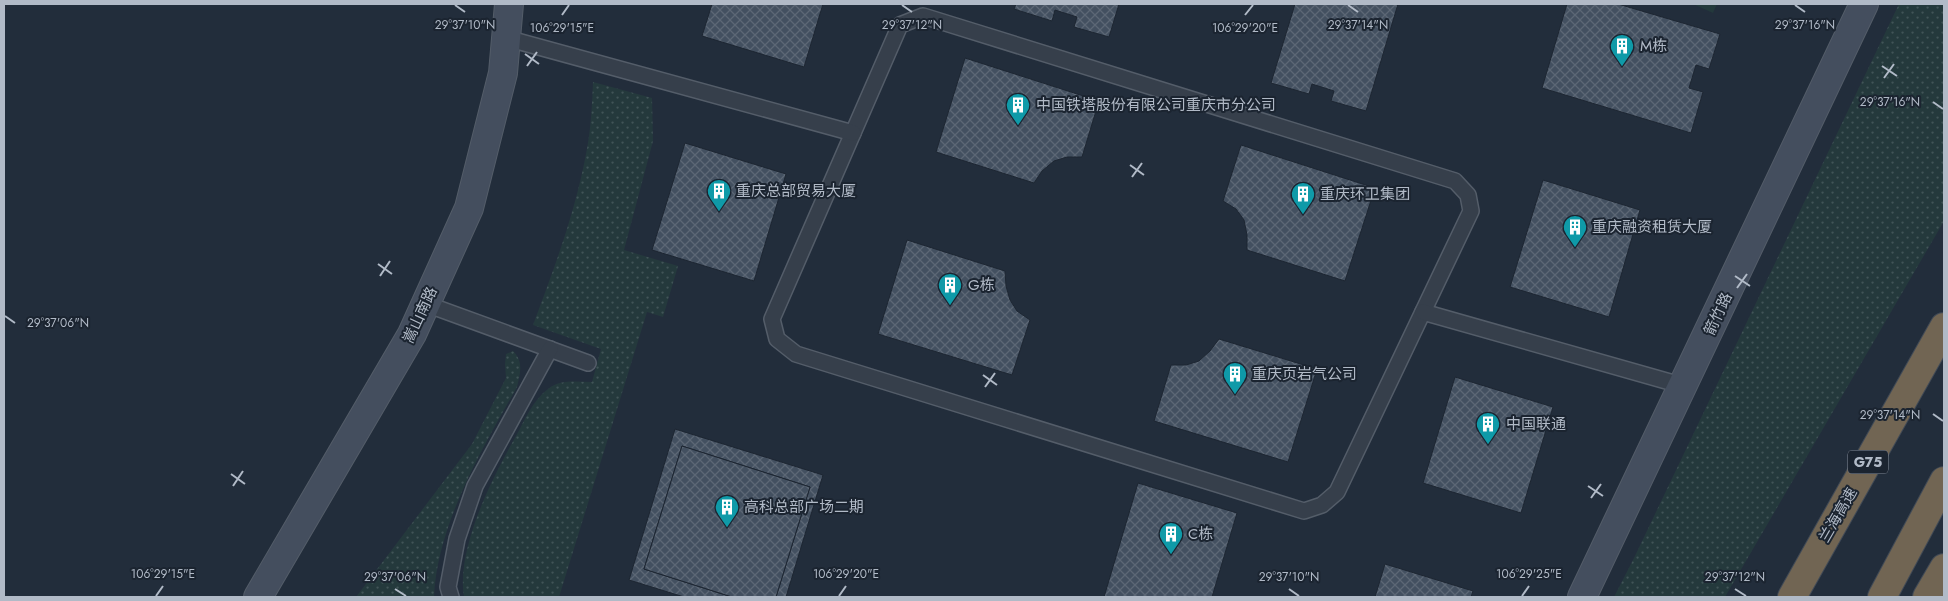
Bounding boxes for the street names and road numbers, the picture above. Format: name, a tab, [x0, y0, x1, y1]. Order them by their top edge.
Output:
street label: 嵩山南路	[397, 283, 443, 347]
street label: 箭竹路	[1699, 289, 1737, 339]
road number: G75	[1848, 451, 1888, 474]
street label: 兰海高速	[1813, 484, 1863, 546]

